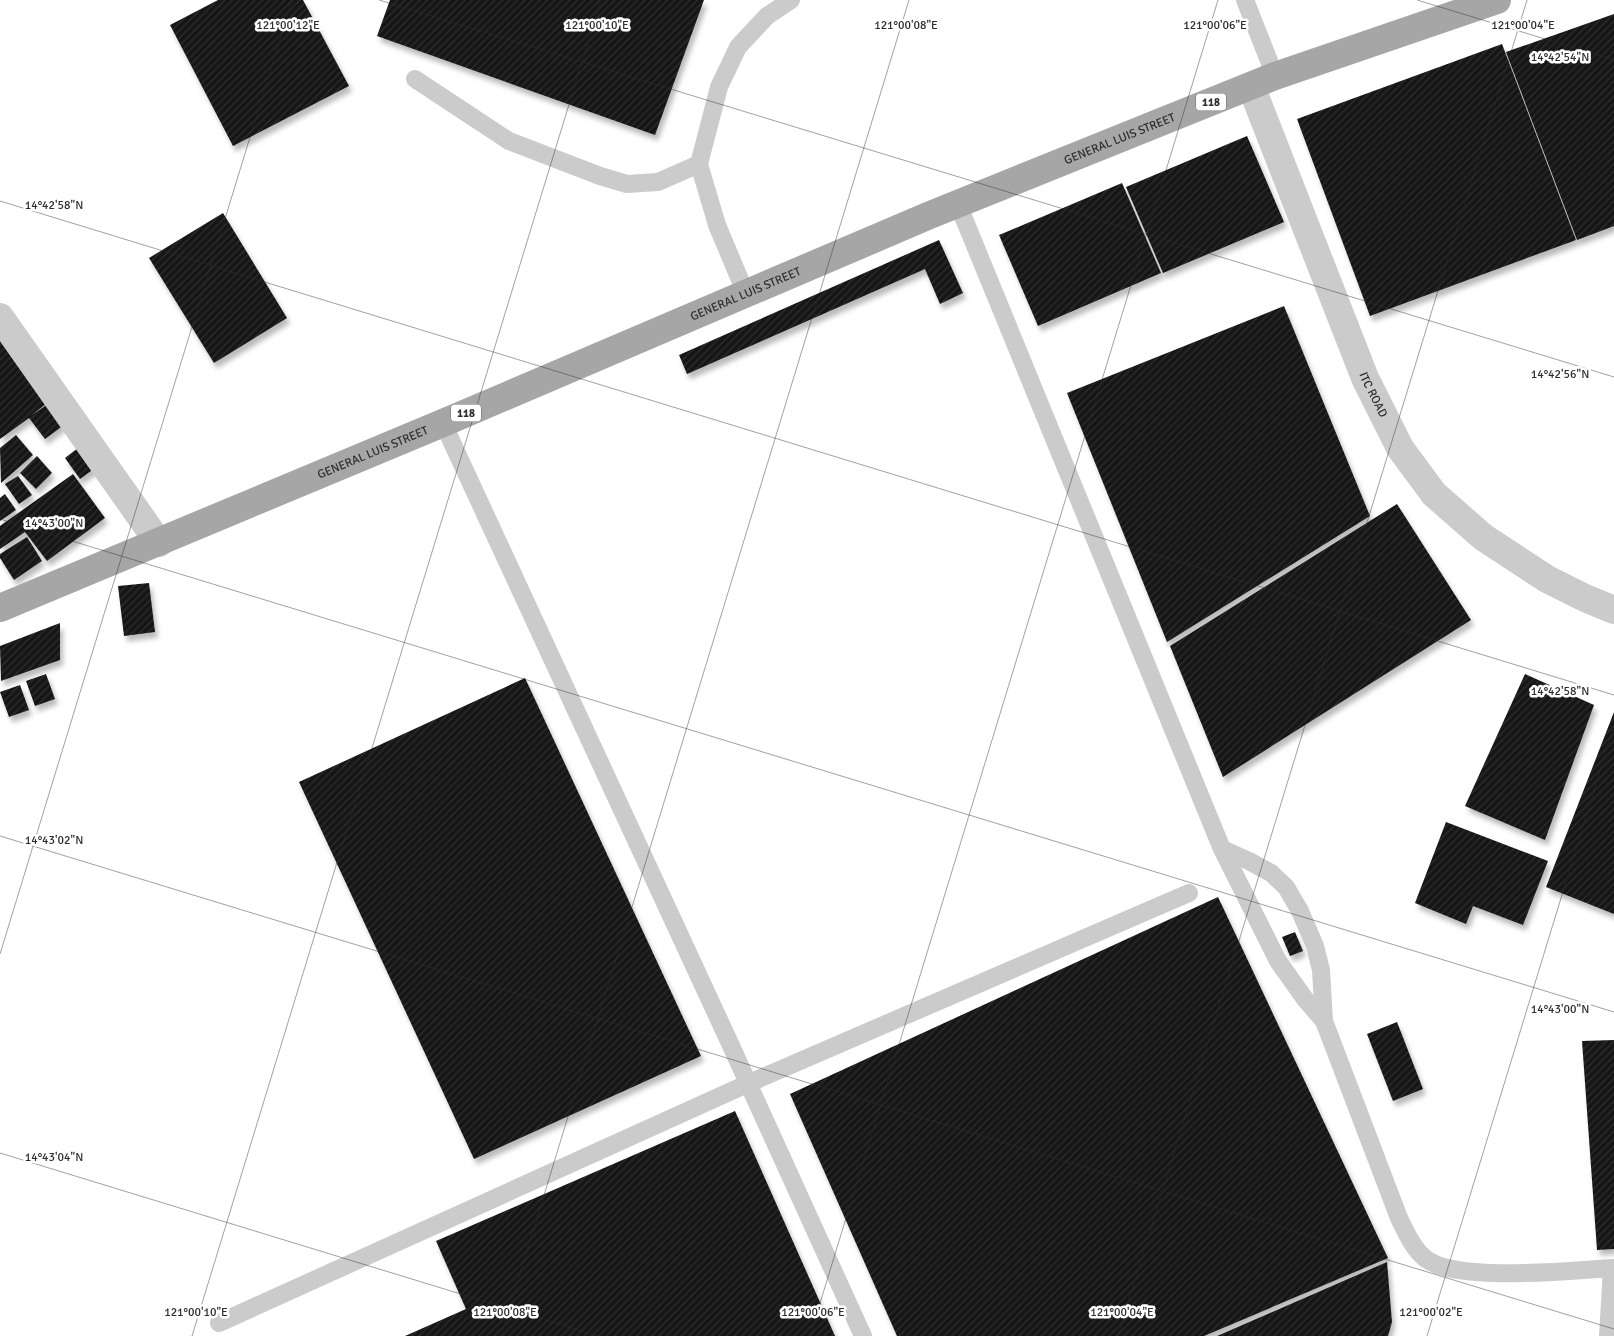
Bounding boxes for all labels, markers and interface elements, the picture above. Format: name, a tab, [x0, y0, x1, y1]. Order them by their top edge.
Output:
text: 121°00'12"E	[256, 18, 320, 33]
text: 121°00'10"E	[565, 18, 629, 33]
text: 121°00'08"E	[874, 18, 938, 33]
text: 121°00'06"E	[1183, 18, 1247, 33]
text: 121°00'04"E	[1491, 18, 1555, 33]
text: 14°42'54"N	[1531, 50, 1589, 65]
road number: 118	[1196, 94, 1226, 110]
street label: GENERAL LUIS STREET	[1062, 109, 1177, 168]
text: 14°42'58"N	[25, 198, 83, 213]
street label: GENERAL LUIS STREET	[688, 264, 803, 324]
text: 14°42'56"N	[1531, 367, 1589, 382]
street label: ITC ROAD	[1356, 370, 1391, 420]
road number: 118	[451, 404, 481, 422]
street label: GENERAL LUIS STREET	[315, 423, 431, 482]
text: 14°43'00"N	[25, 516, 83, 531]
text: 14°42'58"N	[1531, 684, 1589, 699]
text: 14°43'02"N	[25, 833, 83, 848]
text: 14°43'00"N	[1531, 1002, 1589, 1017]
text: 14°43'04"N	[25, 1150, 83, 1165]
text: 121°00'10"E	[164, 1305, 228, 1320]
text: 121°00'08"E	[473, 1305, 537, 1320]
text: 121°00'06"E	[781, 1305, 845, 1320]
text: 121°00'04"E	[1090, 1305, 1154, 1320]
text: 121°00'02"E	[1399, 1305, 1463, 1320]

